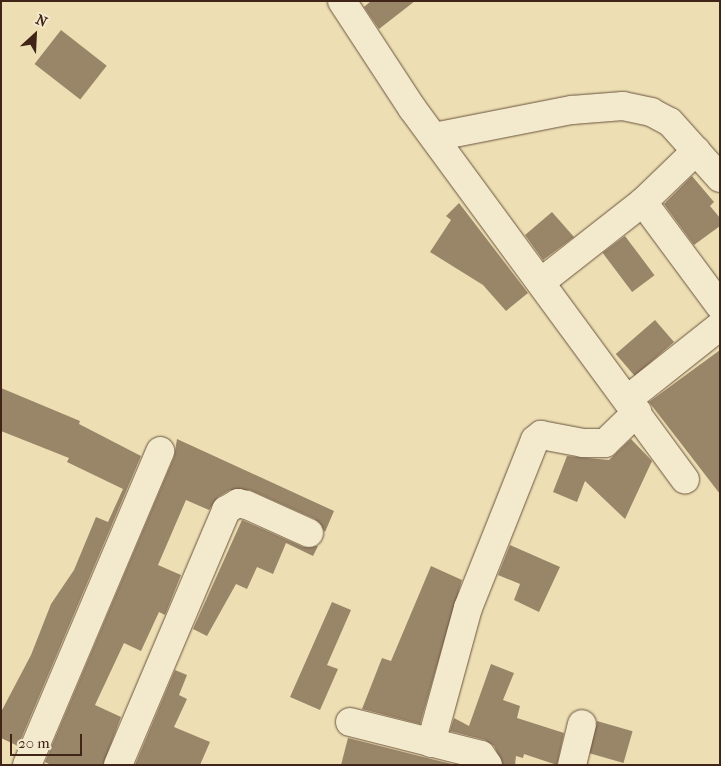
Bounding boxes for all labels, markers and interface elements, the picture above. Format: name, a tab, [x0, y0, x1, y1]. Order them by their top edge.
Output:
north arrow	[10, 10, 60, 60]
text: N	[33, 11, 50, 31]
scale bar	[12, 724, 85, 756]
text: 20 m	[18, 734, 50, 752]

